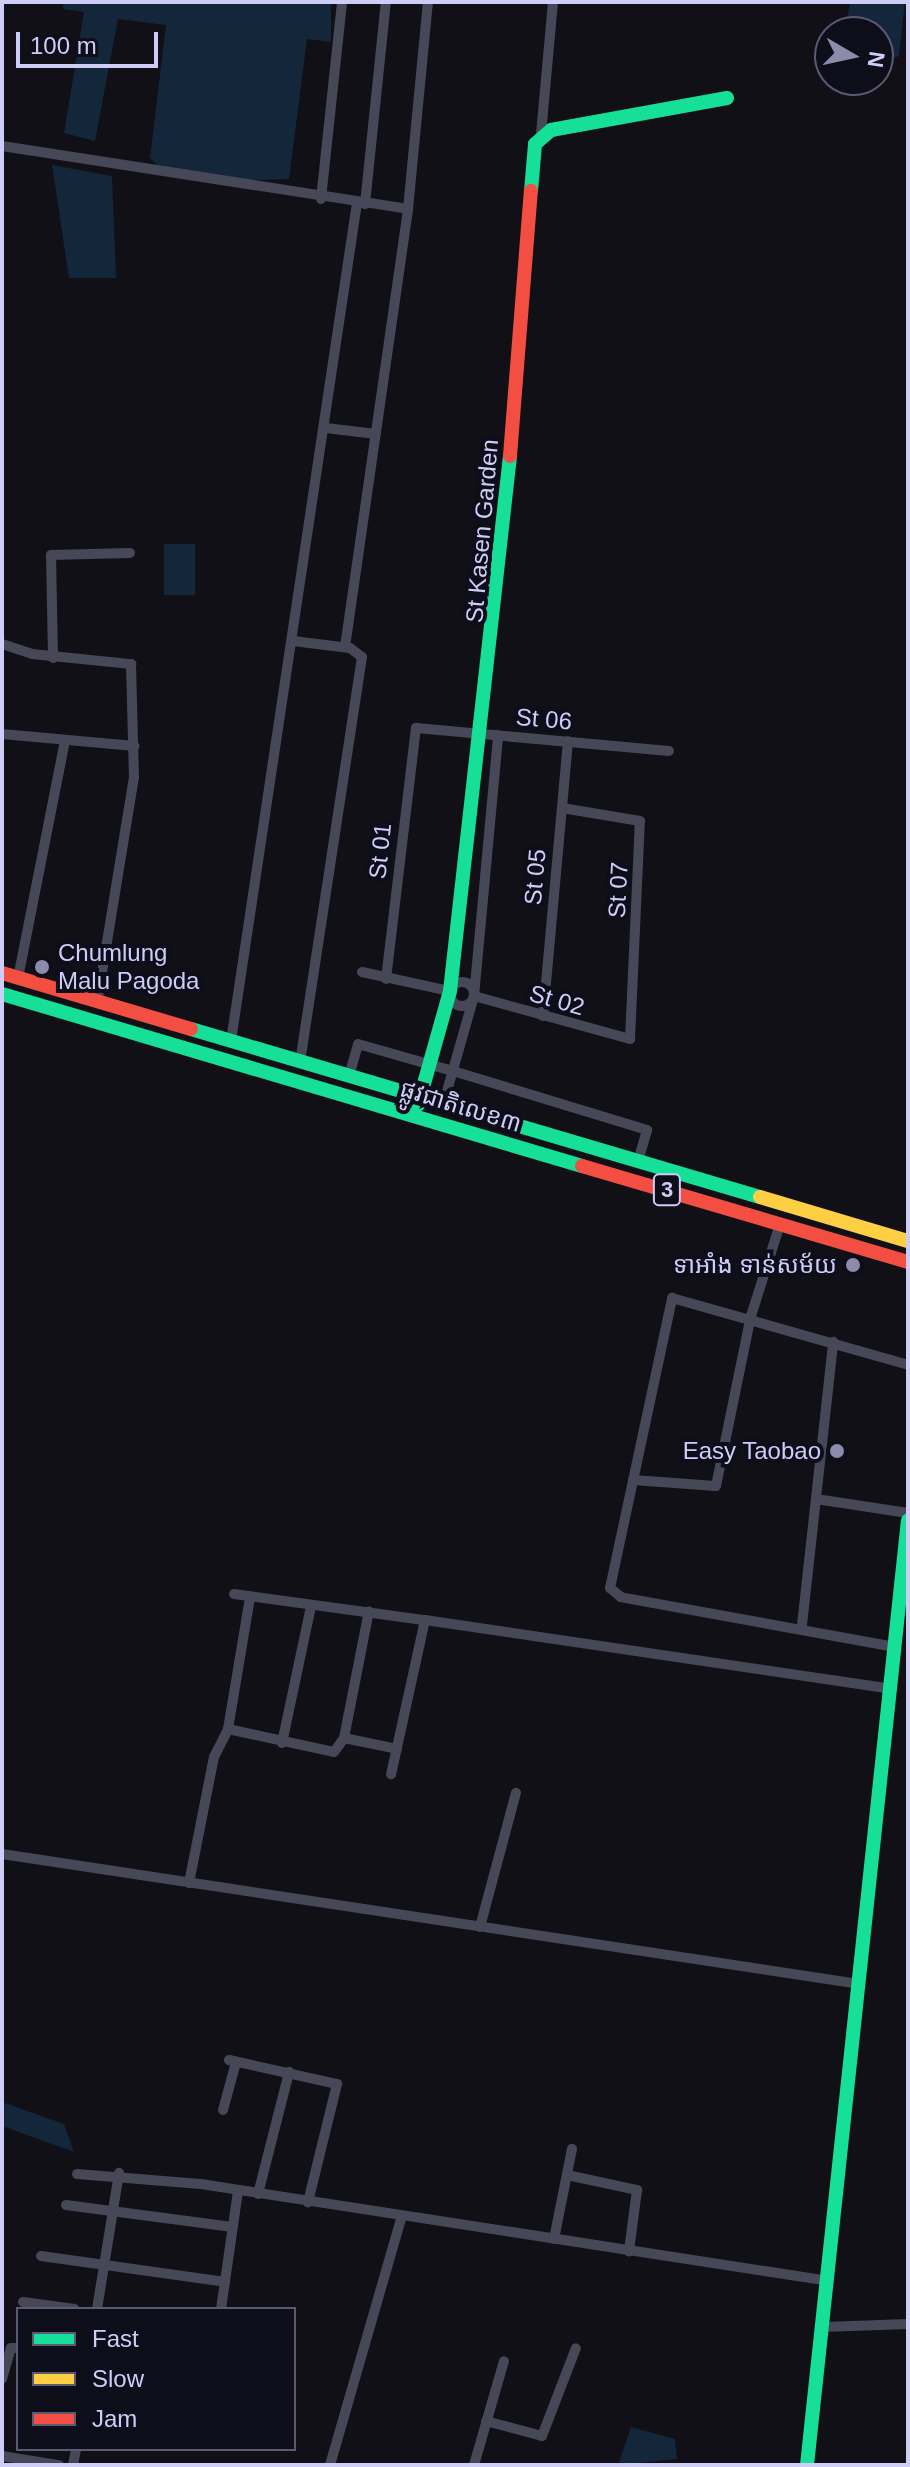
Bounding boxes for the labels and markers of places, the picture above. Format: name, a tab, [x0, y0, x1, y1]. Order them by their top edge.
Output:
place label: Chumlung Malu Pagoda	[58, 939, 199, 995]
marker: Chumlung Malu Pagoda	[33, 958, 51, 976]
place label: ទាអាំង ទាន់សម័យ	[673, 1251, 837, 1279]
marker: ទាអាំង ទាន់សម័យ	[844, 1256, 862, 1274]
place label: Easy Taobao	[682, 1437, 821, 1465]
marker: Easy Taobao	[828, 1442, 846, 1460]

